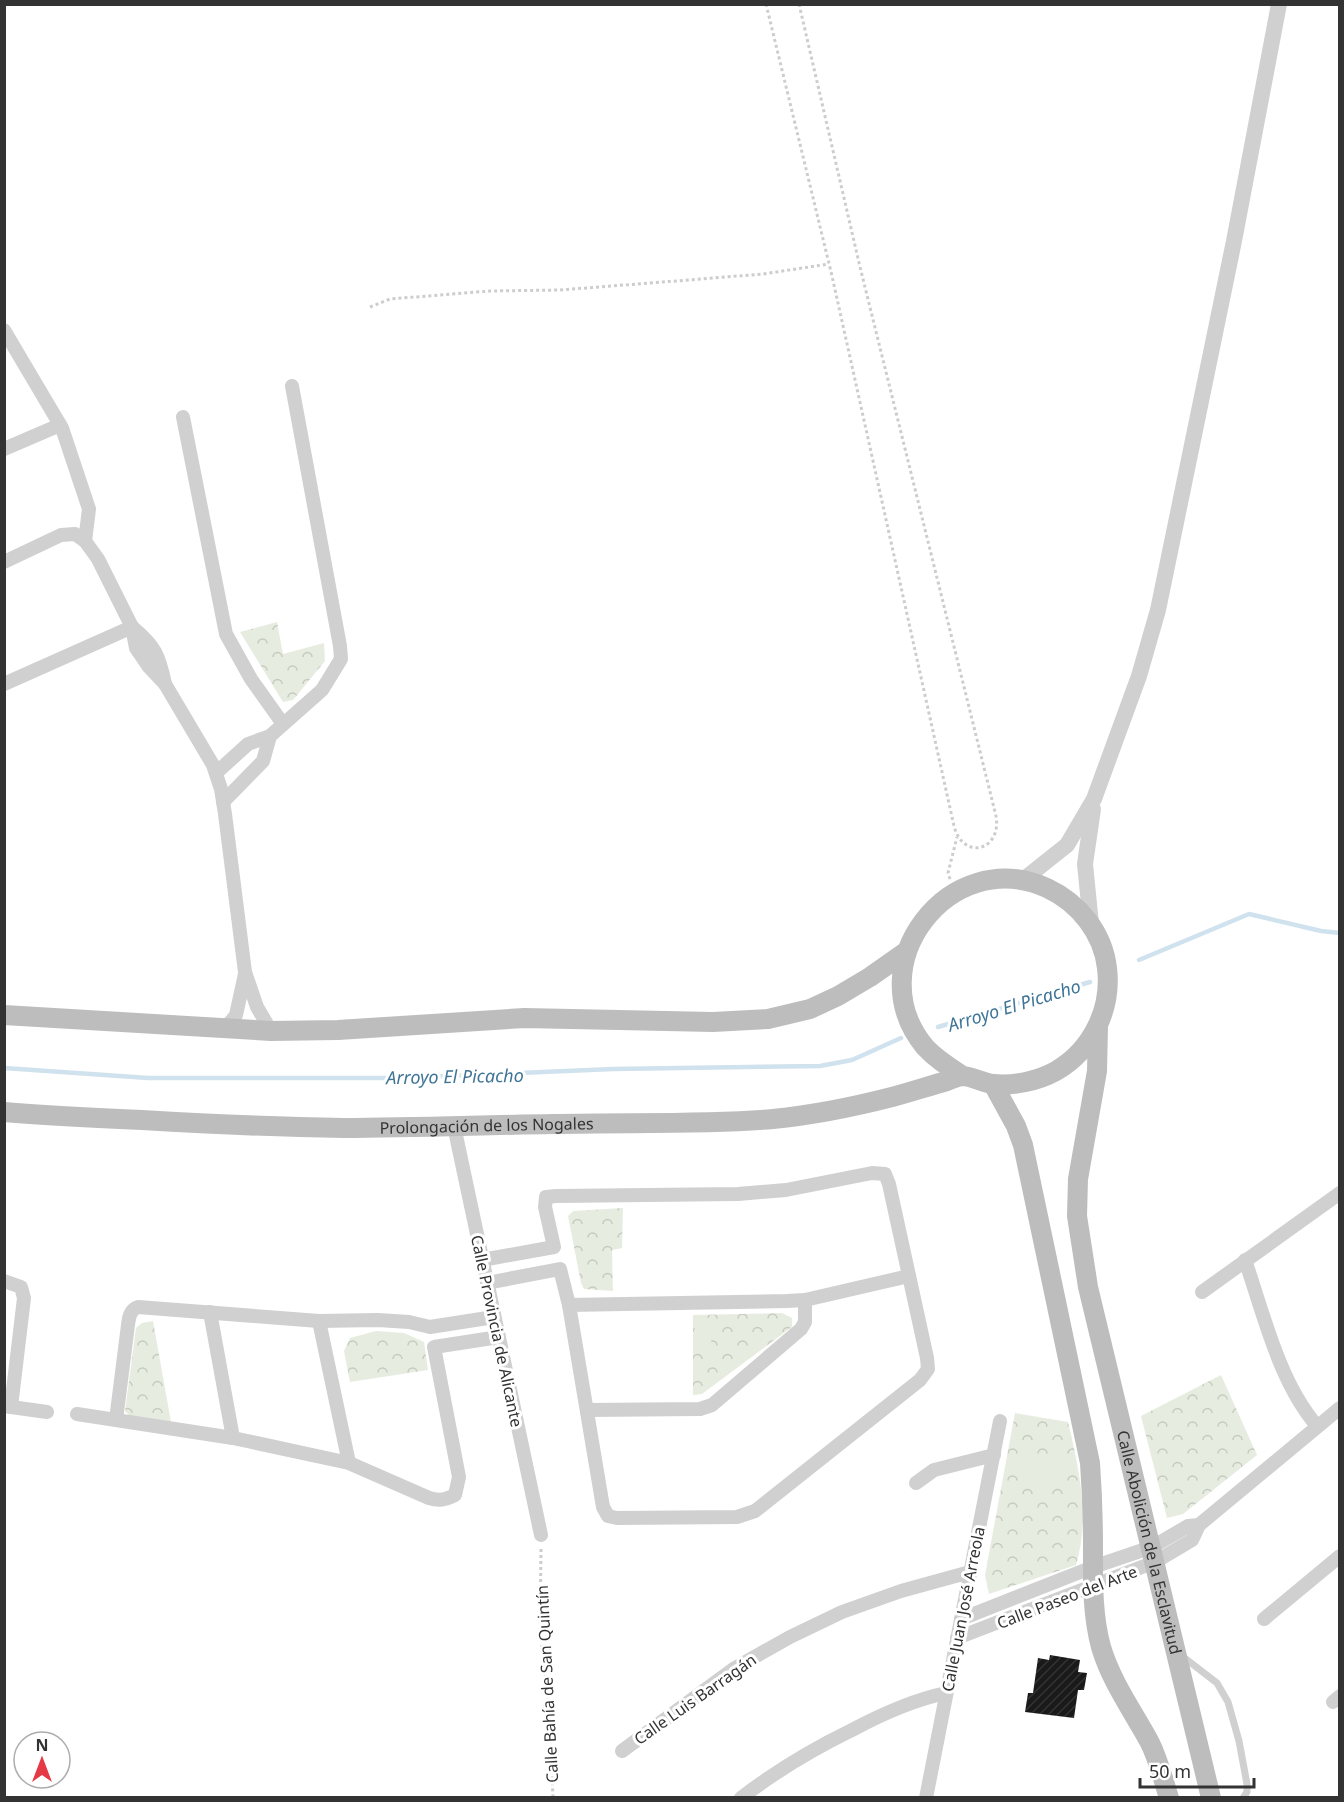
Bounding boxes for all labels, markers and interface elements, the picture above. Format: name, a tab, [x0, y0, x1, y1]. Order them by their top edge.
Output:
water label: Arroyo El Picacho	[943, 973, 1083, 1037]
water label: Arroyo El Picacho	[384, 1063, 524, 1089]
street label: Prolongación de los Nogales	[379, 1112, 594, 1139]
street label: Calle Provincia de Alicante	[466, 1233, 528, 1429]
street label: Calle Abolición de la Esclavitud	[1112, 1428, 1187, 1656]
street label: Calle Juan José Arreola	[936, 1525, 990, 1693]
street label: Calle Paseo del Arte	[994, 1560, 1140, 1634]
street label: Calle Bahía de San Quintín	[531, 1585, 563, 1783]
street label: Calle Luis Barragán	[629, 1648, 761, 1750]
north arrow	[12, 1730, 72, 1790]
text: N	[35, 1734, 49, 1756]
scale bar	[1140, 1751, 1254, 1789]
text: 50 m	[1149, 1759, 1191, 1783]

